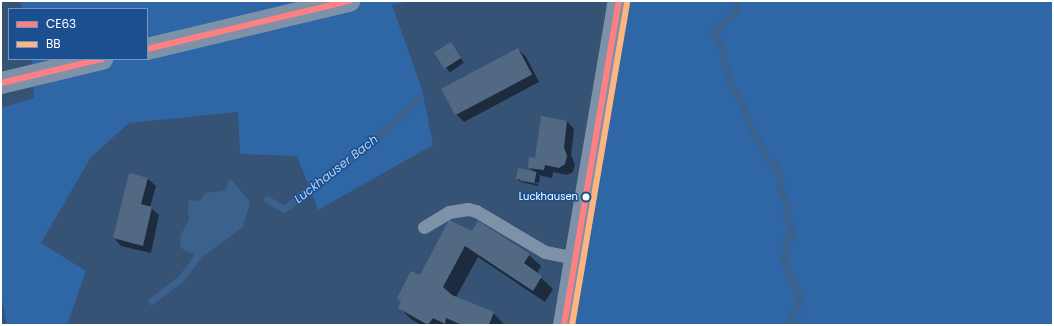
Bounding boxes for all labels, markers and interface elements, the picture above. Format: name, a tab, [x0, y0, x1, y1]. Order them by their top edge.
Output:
legend	[8, 8, 148, 60]
text: CE63	[46, 15, 76, 32]
text: BB	[46, 35, 61, 52]
water label: Luckhauser Bach	[291, 132, 381, 206]
place label: Luckhausen	[519, 191, 578, 203]
marker: Luckhausen	[581, 192, 591, 202]

